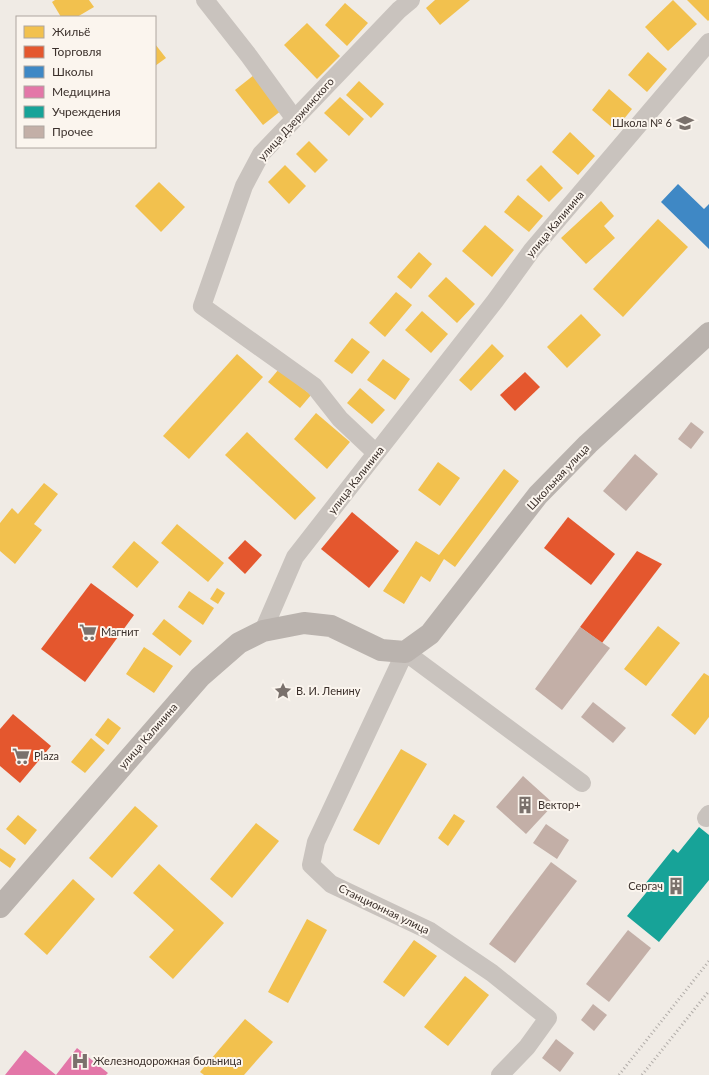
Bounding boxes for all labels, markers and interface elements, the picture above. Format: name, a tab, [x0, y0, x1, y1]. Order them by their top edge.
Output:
legend	[16, 16, 156, 148]
text: Жильё	[52, 24, 90, 39]
text: Торговля	[52, 44, 102, 59]
text: Школы	[52, 64, 93, 79]
street label: улица Дзержинского	[255, 75, 336, 163]
text: Медицина	[52, 84, 110, 99]
text: Учреждения	[52, 104, 121, 119]
school or university icon: Школа № 6	[675, 113, 695, 133]
place label: Школа № 6	[612, 116, 672, 129]
text: Прочее	[52, 124, 93, 139]
street label: улица Калинина	[523, 188, 586, 259]
street label: Школьная улица	[524, 441, 591, 512]
street label: улица Калинина	[325, 443, 386, 516]
supermarket icon: Магнит	[78, 622, 98, 642]
place label: Магнит	[101, 625, 140, 638]
place icon: В. И. Ленину	[273, 681, 293, 701]
place label: В. И. Ленину	[296, 684, 361, 697]
street label: улица Калинина	[116, 700, 180, 771]
supermarket icon: Plaza	[11, 746, 31, 766]
place label: Plaza	[34, 749, 59, 762]
building icon: Вектор+	[515, 795, 535, 815]
place label: Вектор+	[538, 798, 581, 811]
building icon: Сергач	[666, 876, 686, 896]
place label: Сергач	[628, 879, 663, 892]
street label: Станционная улица	[337, 881, 432, 936]
hospital icon: Железнодорожная больница	[70, 1051, 90, 1071]
place label: Железнодорожная больница	[93, 1054, 242, 1067]

